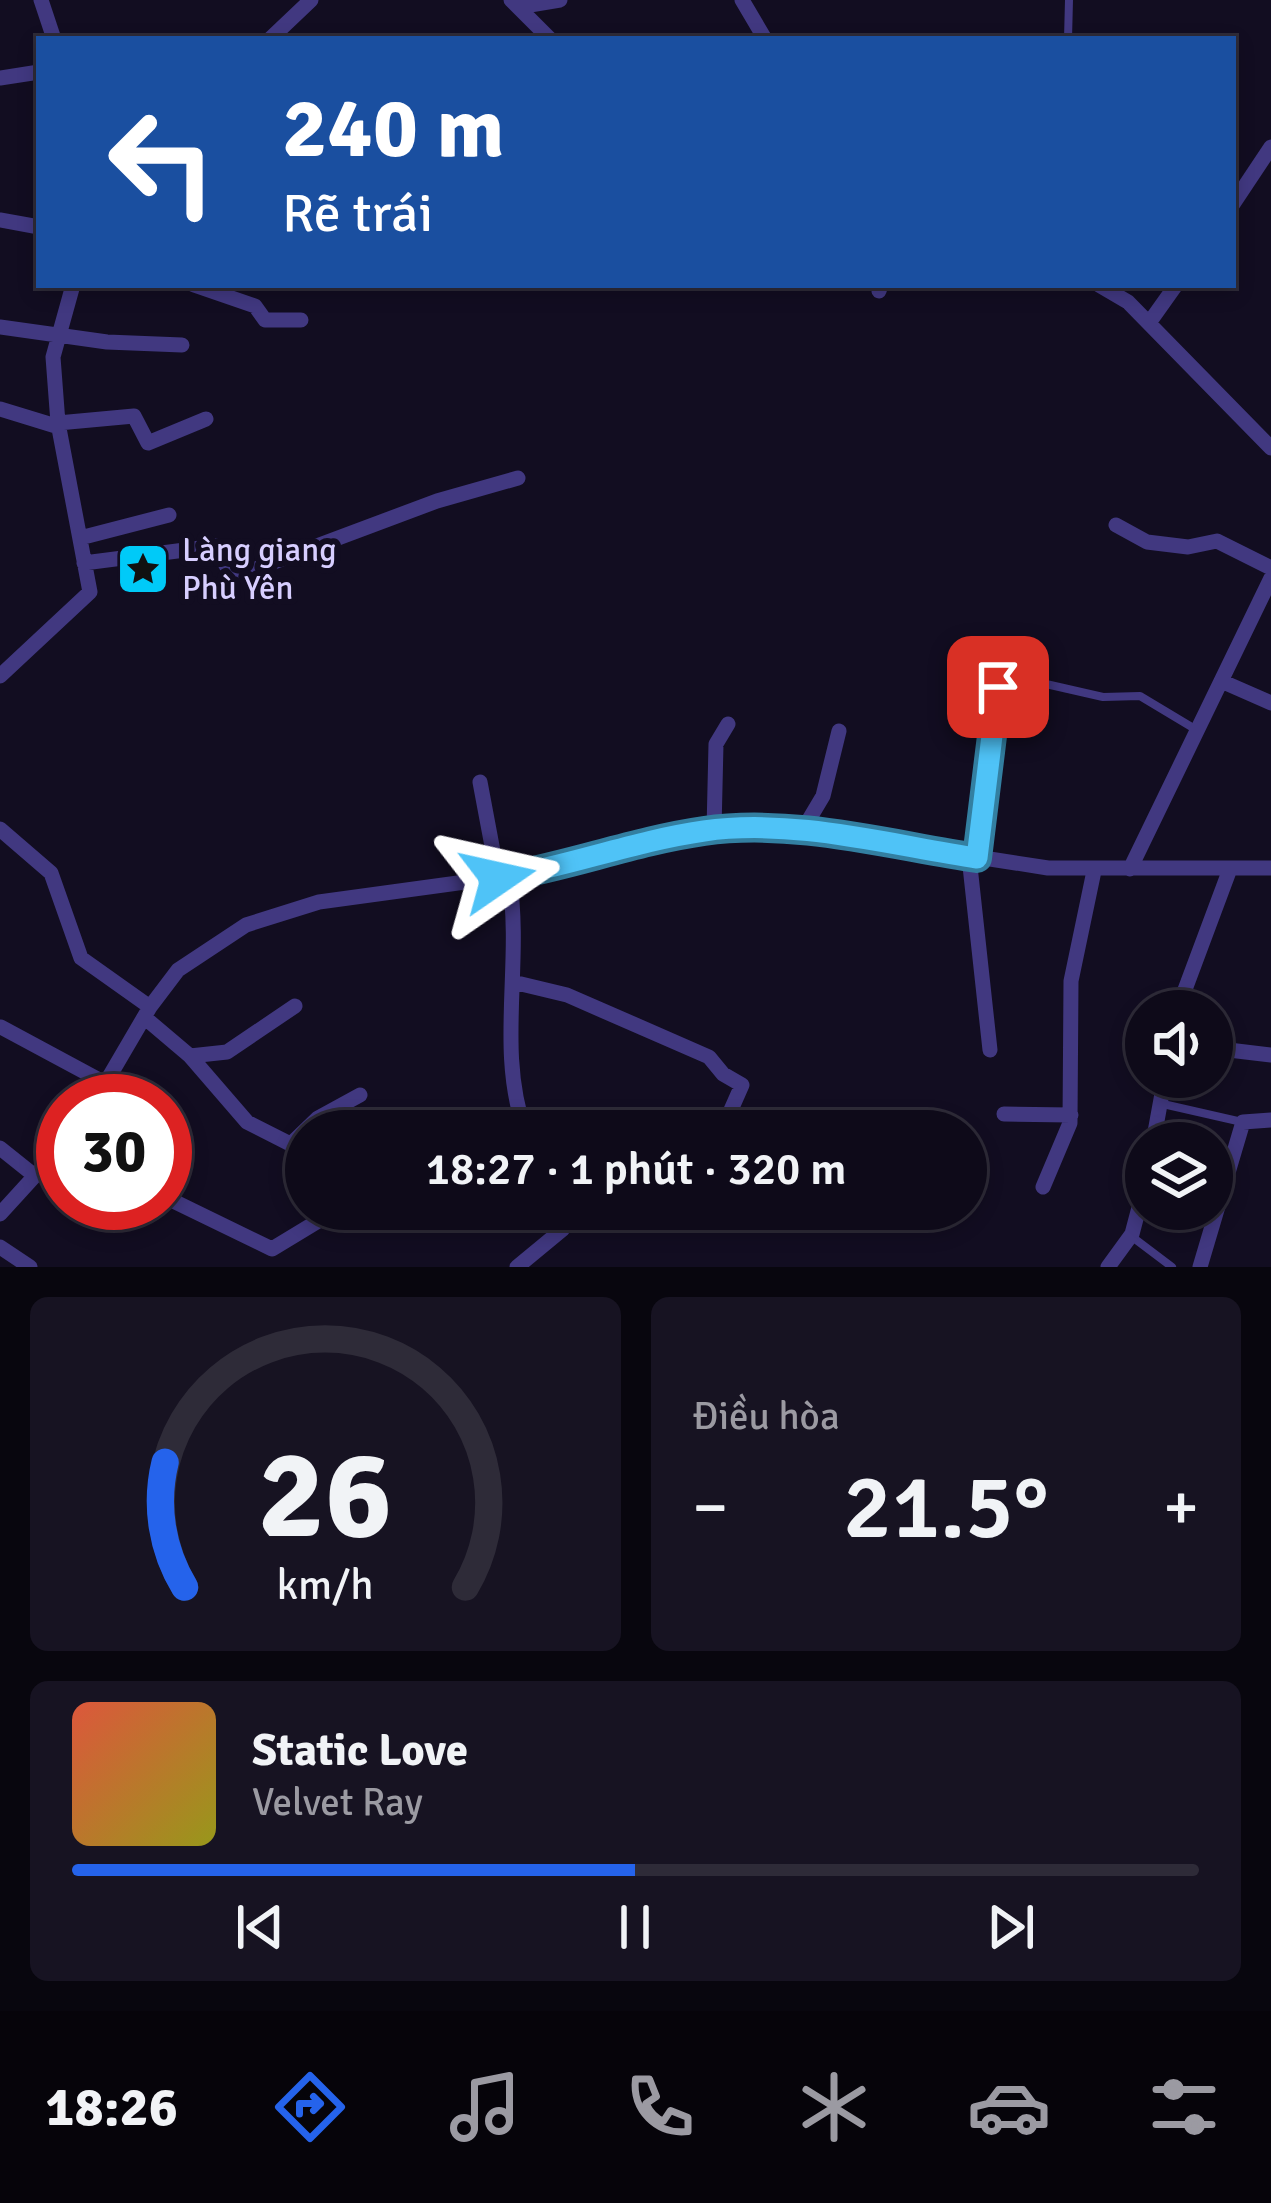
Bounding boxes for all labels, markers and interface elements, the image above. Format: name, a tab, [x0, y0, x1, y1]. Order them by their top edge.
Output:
text: 240 m	[282, 77, 504, 181]
icon: left	[84, 84, 240, 240]
text: Rẽ trái	[282, 180, 433, 247]
place label: Làng giang Phù Yên	[182, 530, 337, 609]
place icon: Làng giang Phù Yên	[115, 541, 171, 597]
pin	[947, 636, 1049, 738]
icon: arrive	[965, 654, 1031, 720]
position arrow	[435, 815, 561, 941]
map controls	[1125, 990, 1233, 1230]
button: sound	[1125, 990, 1233, 1098]
speed limit sign: 30	[36, 1074, 192, 1230]
button: layers	[1125, 1122, 1233, 1230]
text: 18:27 · 1 phút · 320 m	[426, 1142, 846, 1197]
text: Điều hòa	[693, 1392, 840, 1440]
text: 26	[258, 1419, 393, 1572]
text: 21.5°	[843, 1452, 1048, 1563]
text: −	[693, 1467, 728, 1548]
text: +	[1163, 1467, 1199, 1548]
text: km/h	[277, 1559, 374, 1612]
text: Static Love	[252, 1723, 468, 1778]
text: Velvet Ray	[252, 1778, 423, 1826]
icon: previous	[227, 1894, 293, 1960]
icon: pause	[602, 1894, 668, 1960]
icon: next	[978, 1894, 1044, 1960]
icon: directions	[268, 2065, 352, 2149]
icon: music	[443, 2065, 527, 2149]
icon: phone	[618, 2065, 702, 2149]
icon: climate	[792, 2065, 876, 2149]
icon: car	[967, 2065, 1051, 2149]
icon: filters	[1142, 2065, 1226, 2149]
text: 18:26	[45, 2074, 178, 2141]

